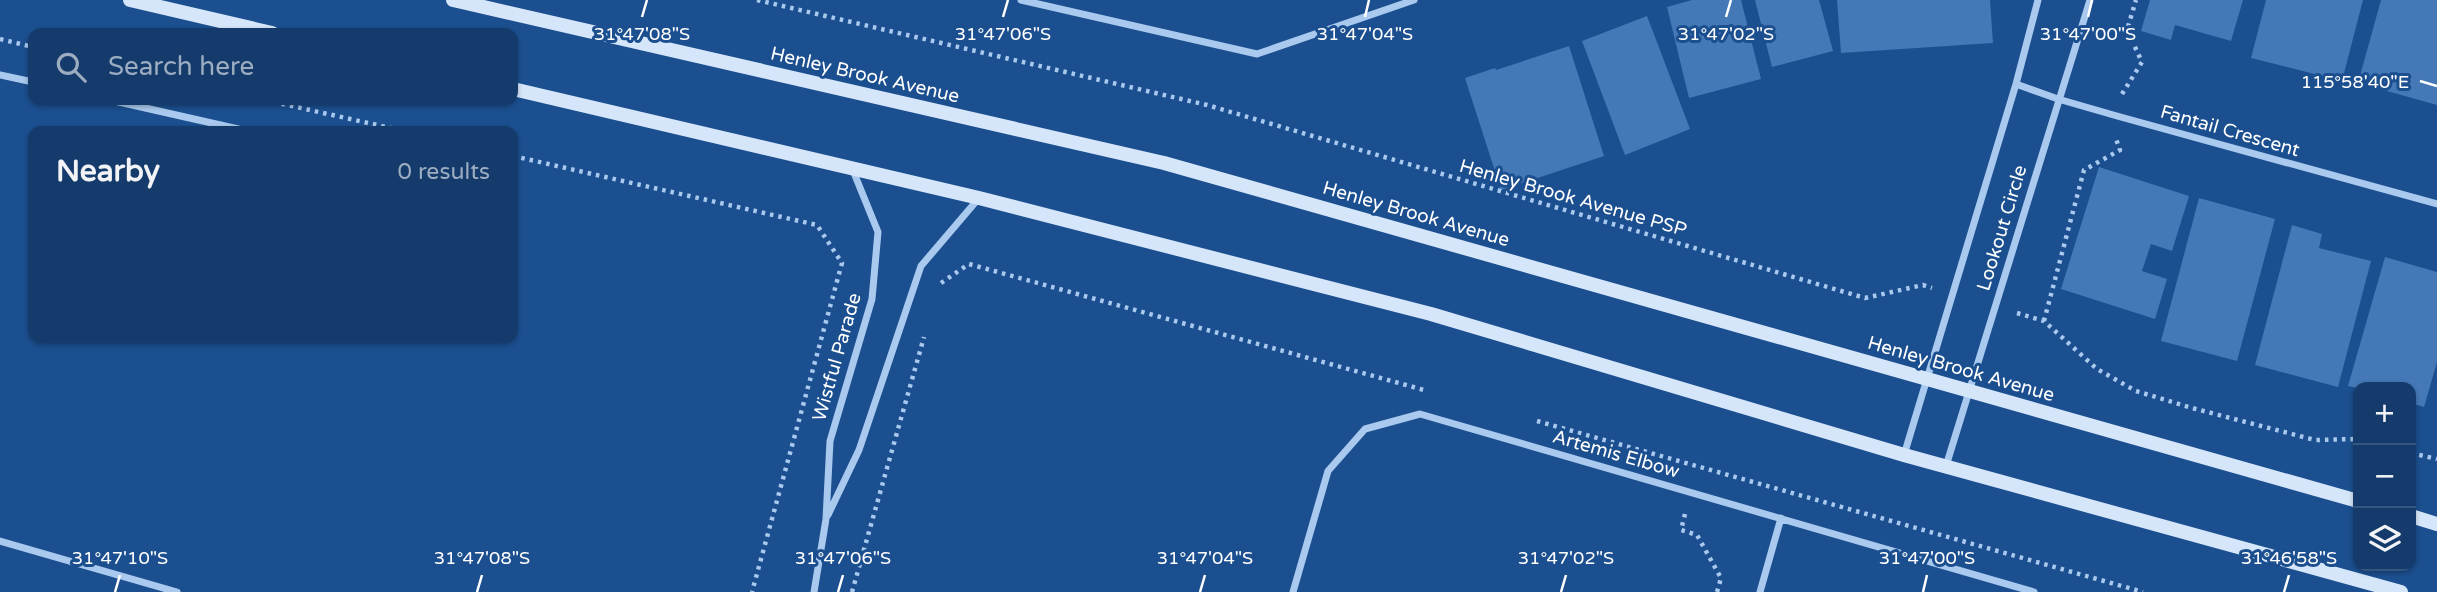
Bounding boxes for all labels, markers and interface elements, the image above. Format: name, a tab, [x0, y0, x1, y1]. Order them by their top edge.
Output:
text: 31°47'08"S	[594, 23, 690, 45]
text: 31°47'06"S	[955, 23, 1051, 45]
text: 31°47'04"S	[1317, 23, 1413, 45]
text: 31°47'02"S	[1678, 23, 1774, 45]
text: 31°47'00"S	[2040, 23, 2136, 45]
search box	[28, 28, 518, 105]
street label: Henley Brook Avenue	[768, 43, 962, 107]
icon: search	[52, 48, 90, 86]
text: Search here	[108, 51, 254, 82]
text: 115°58'40"E	[2301, 71, 2409, 93]
street label: Fantail Crescent	[2158, 101, 2302, 161]
text: Nearby	[56, 153, 160, 190]
street label: Henley Brook Avenue PSP	[1457, 155, 1689, 241]
text: 0 results	[397, 158, 490, 186]
street label: Lookout Circle	[1972, 163, 2032, 293]
street label: Henley Brook Avenue	[1320, 177, 1512, 251]
street label: Wistful Parade	[808, 290, 866, 424]
street label: Henley Brook Avenue	[1865, 332, 2057, 406]
map controls	[2353, 382, 2416, 571]
button: +	[2353, 382, 2416, 445]
street label: Artemis Elbow	[1550, 425, 1682, 483]
button: −	[2353, 445, 2416, 508]
button: layers	[2353, 508, 2416, 571]
text: 31°47'10"S	[72, 547, 168, 569]
text: 31°47'08"S	[434, 547, 530, 569]
text: 31°47'06"S	[795, 547, 891, 569]
text: 31°47'04"S	[1157, 547, 1253, 569]
text: 31°47'02"S	[1518, 547, 1614, 569]
text: 31°47'00"S	[1879, 547, 1975, 569]
text: 31°46'58"S	[2241, 547, 2337, 569]

